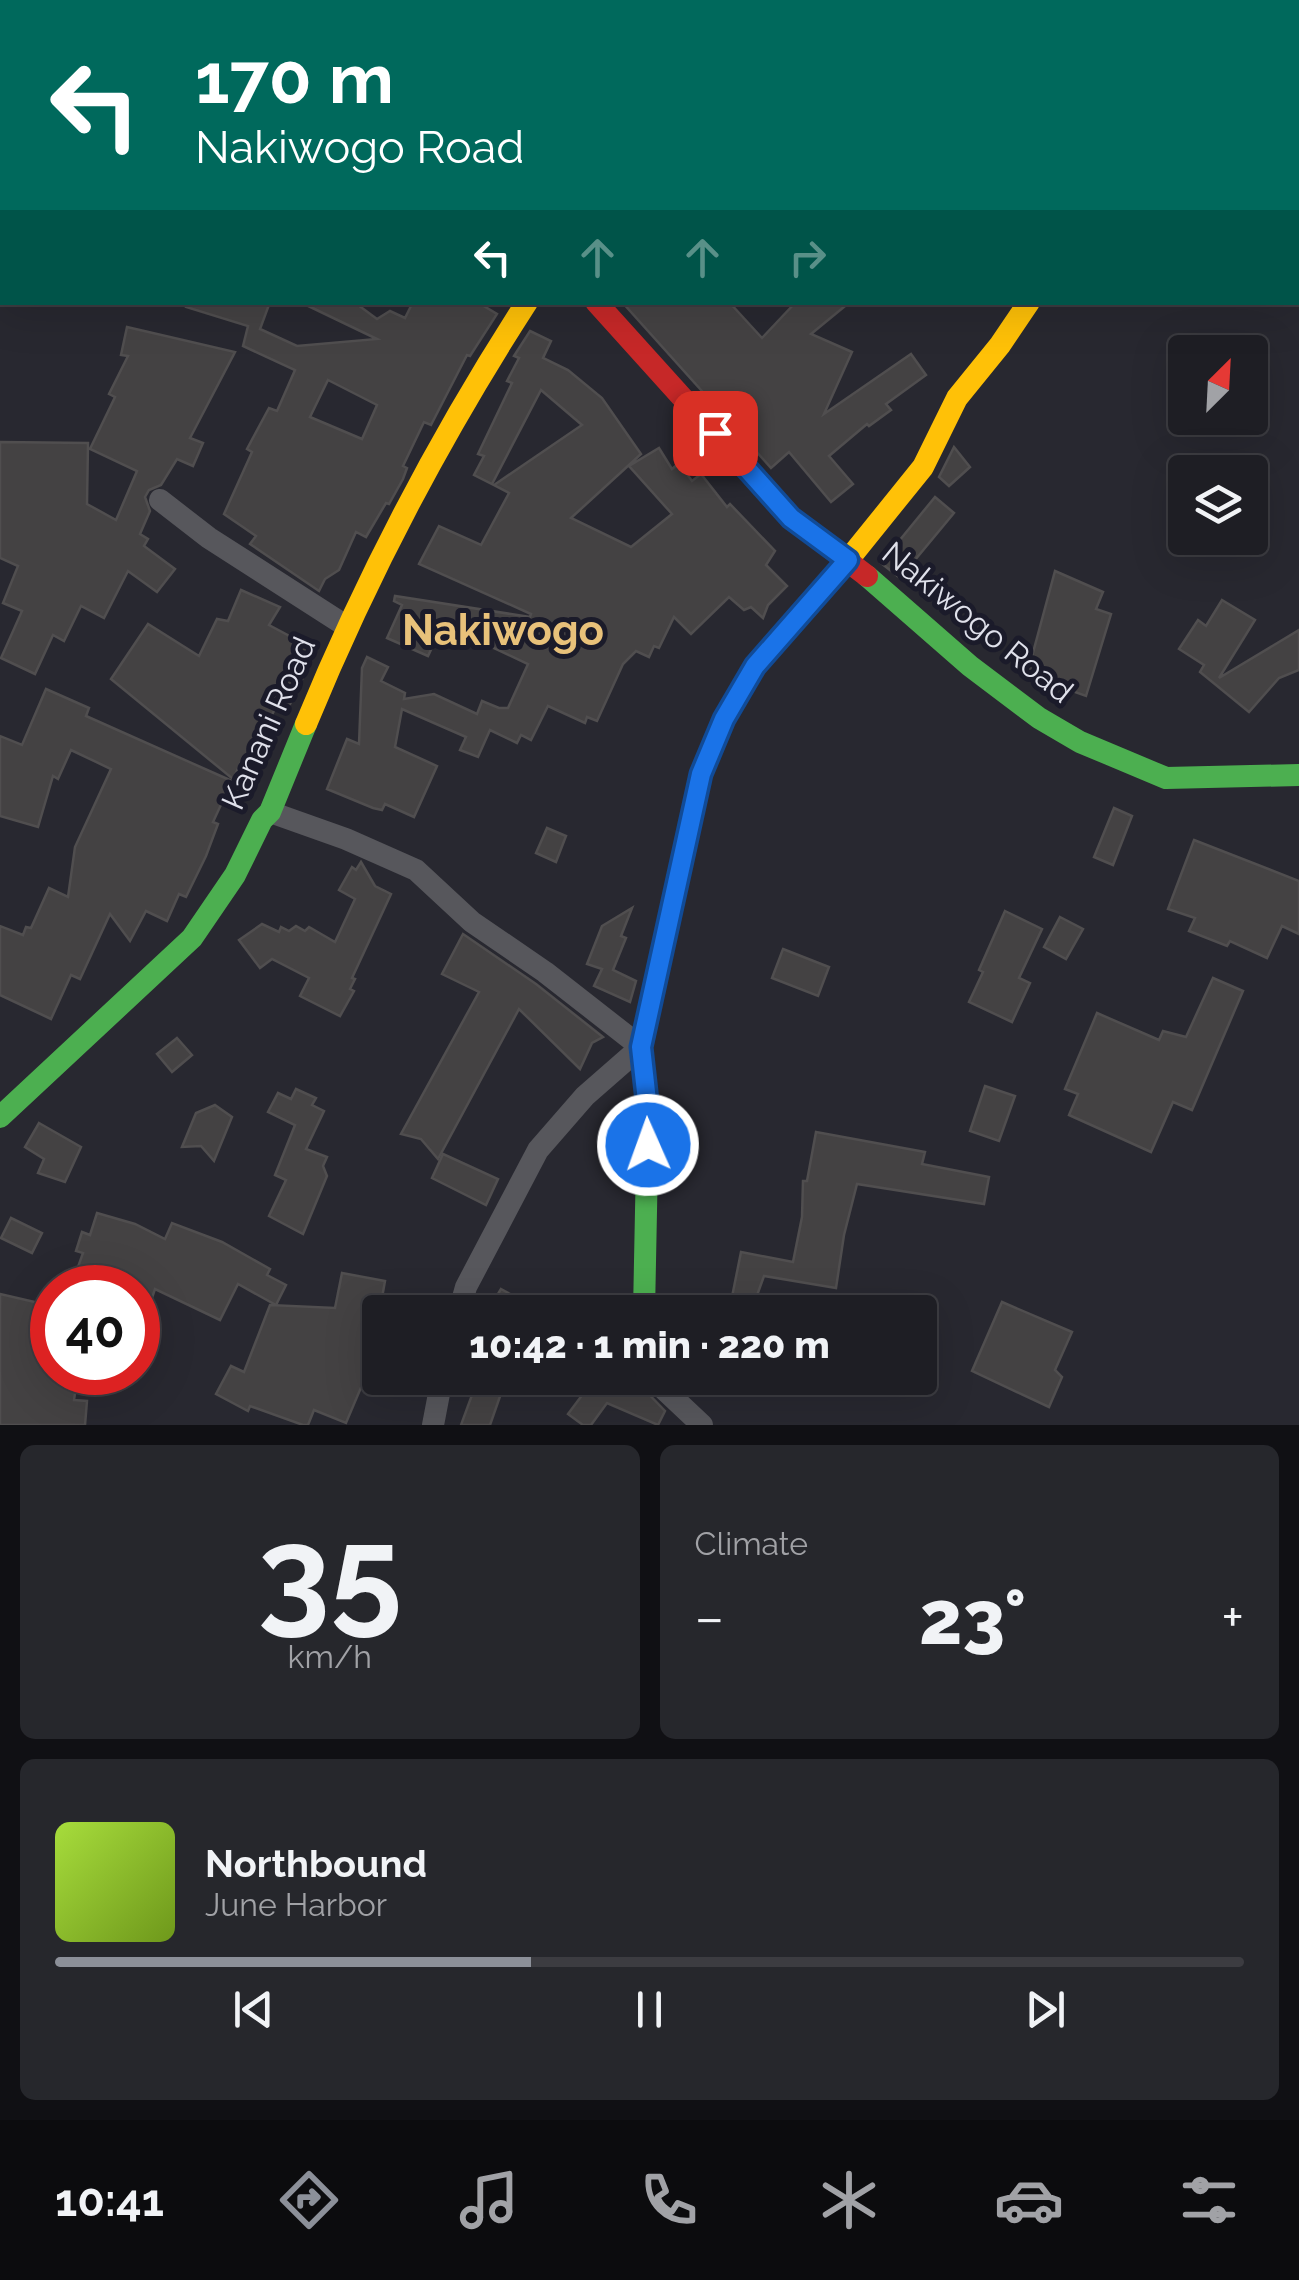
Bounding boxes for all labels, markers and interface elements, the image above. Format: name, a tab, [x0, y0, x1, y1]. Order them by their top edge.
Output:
text: 170 m	[195, 37, 394, 119]
icon: left	[30, 40, 160, 170]
text: Nakiwogo Road	[195, 121, 524, 174]
icon: left	[465, 230, 520, 285]
icon: ahead	[570, 230, 625, 285]
icon: ahead	[675, 230, 730, 285]
icon: right	[780, 230, 835, 285]
north arrow	[1168, 335, 1268, 435]
map controls	[1168, 335, 1268, 555]
pin	[673, 391, 758, 476]
icon: arrive	[688, 406, 743, 461]
button: layers	[1168, 455, 1268, 555]
street label: Nakiwogo Road	[875, 534, 1081, 710]
district label: Nakiwogo	[402, 606, 604, 655]
street label: Kanani Road	[214, 631, 322, 815]
position arrow	[596, 1093, 700, 1197]
speed limit sign: 40	[30, 1265, 160, 1395]
text: 10:42 · 1 min · 220 m	[469, 1322, 830, 1367]
text: 35	[257, 1497, 402, 1649]
text: Climate	[695, 1525, 808, 1562]
text: 23°	[919, 1573, 1026, 1662]
text: −	[695, 1585, 724, 1650]
text: +	[1221, 1585, 1244, 1650]
text: km/h	[288, 1638, 372, 1675]
text: Northbound	[205, 1841, 427, 1886]
text: June Harbor	[205, 1886, 387, 1923]
icon: previous	[226, 1982, 281, 2037]
icon: pause	[622, 1982, 677, 2037]
icon: next	[1018, 1982, 1073, 2037]
icon: directions	[274, 2165, 344, 2235]
icon: music	[454, 2165, 524, 2235]
icon: phone	[634, 2165, 704, 2235]
icon: climate	[814, 2165, 884, 2235]
icon: car	[994, 2165, 1064, 2235]
icon: filters	[1174, 2165, 1244, 2235]
text: 10:41	[55, 2174, 164, 2227]

